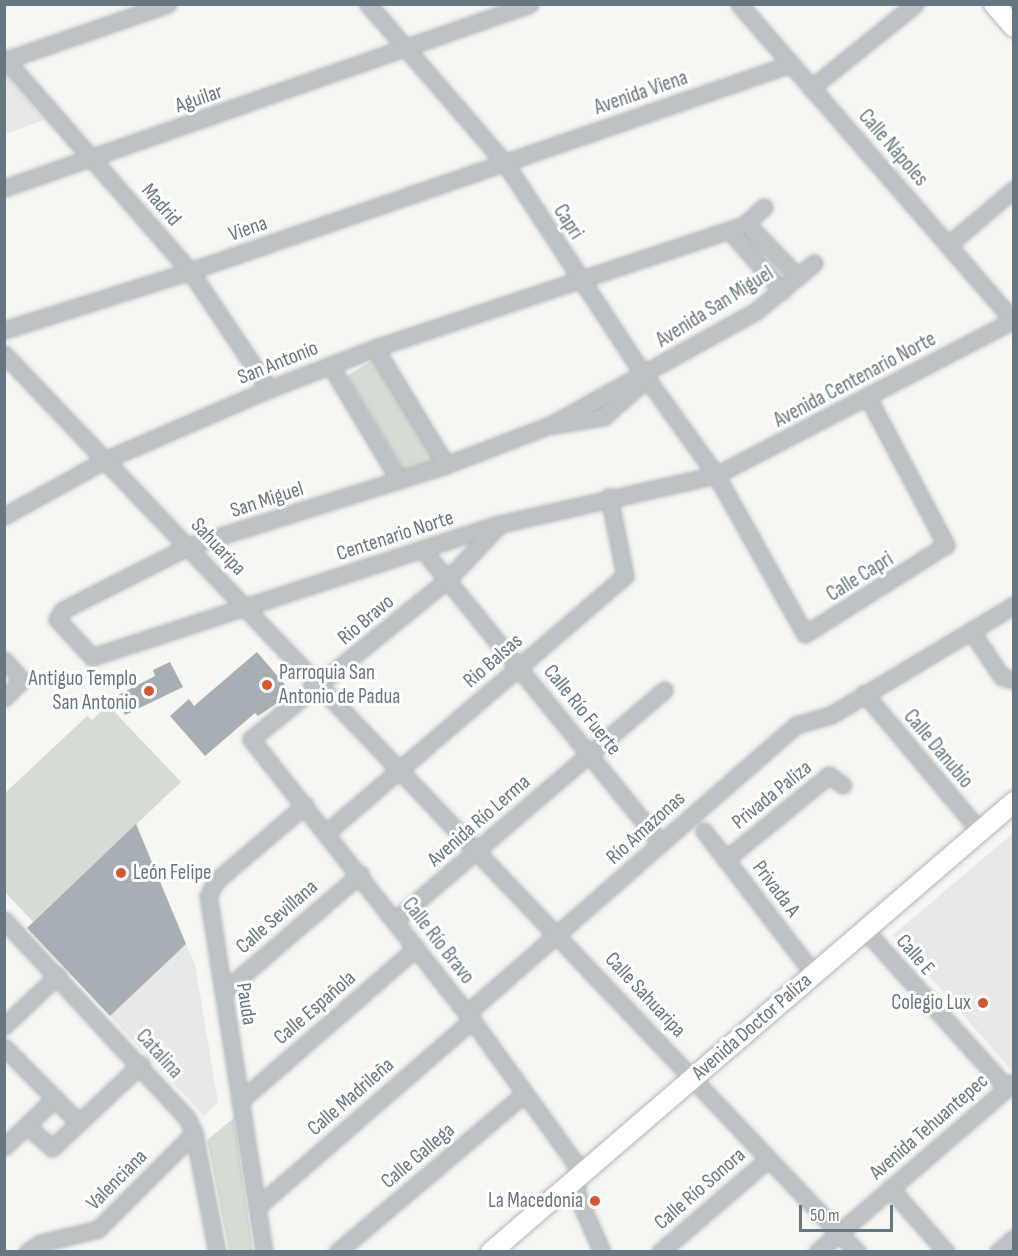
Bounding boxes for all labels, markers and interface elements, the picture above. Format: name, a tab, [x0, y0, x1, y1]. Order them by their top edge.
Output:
street label: Avenida Viena	[591, 65, 691, 121]
street label: Aguilar	[172, 79, 226, 119]
street label: Calle Nápoles	[853, 104, 933, 192]
street label: Madrid	[136, 179, 186, 231]
street label: Capri	[547, 200, 589, 244]
street label: Viena	[226, 211, 270, 247]
street label: Avenida San Miguel	[652, 261, 778, 353]
street label: Avenida Centenario Norte	[770, 327, 940, 433]
street label: San Antonio	[234, 335, 322, 391]
street label: San Miguel	[227, 476, 307, 524]
street label: Centenario Norte	[333, 505, 457, 567]
street label: Sahuaripa	[185, 513, 251, 581]
street label: Calle Capri	[822, 547, 898, 607]
street label: Rio Bravo	[333, 589, 399, 651]
street label: Rio Balsas	[458, 628, 528, 694]
place label: Parroquia San Antonio de Padua	[279, 660, 400, 710]
street label: Calle Río Fuerte	[538, 660, 626, 760]
place label: Antiguo Templo San Antonio	[29, 666, 137, 716]
marker: Parroquia San Antonio de Padua	[260, 678, 274, 692]
marker: Antiguo Templo San Antonio	[142, 684, 156, 698]
street label: Calle Danubio	[898, 705, 978, 793]
street label: Privada Paliza	[727, 755, 817, 835]
street label: Avenida Río Lerma	[423, 770, 535, 872]
street label: Río Amazonas	[601, 786, 691, 870]
street label: Privada A	[747, 856, 805, 922]
place label: León Felipe	[133, 860, 212, 886]
marker: León Felipe	[114, 866, 128, 880]
street label: Calle Sevillana	[231, 875, 323, 959]
street label: Calle Río Bravo	[396, 893, 480, 989]
street label: Calle E	[890, 929, 940, 981]
street label: Calle Sahuaripa	[599, 947, 691, 1043]
street label: Calle Española	[269, 966, 361, 1050]
street label: Avenida Doctor Paliza	[687, 968, 817, 1086]
street label: Pauda	[230, 981, 262, 1027]
place label: Colegio Lux	[891, 990, 971, 1016]
marker: Colegio Lux	[976, 996, 990, 1010]
street label: Catalina	[130, 1024, 188, 1084]
street label: Calle Madrileña	[303, 1053, 399, 1141]
street label: Avenida Tehuantepec	[865, 1069, 993, 1185]
street label: Calle Gallega	[376, 1118, 460, 1194]
street label: Calle Río Sonora	[649, 1143, 751, 1235]
street label: Valenciana	[81, 1144, 153, 1216]
place label: La Macedonia	[488, 1188, 583, 1214]
scale bar	[802, 1193, 896, 1231]
marker: La Macedonia	[588, 1194, 602, 1208]
text: 50 m	[810, 1205, 840, 1226]

